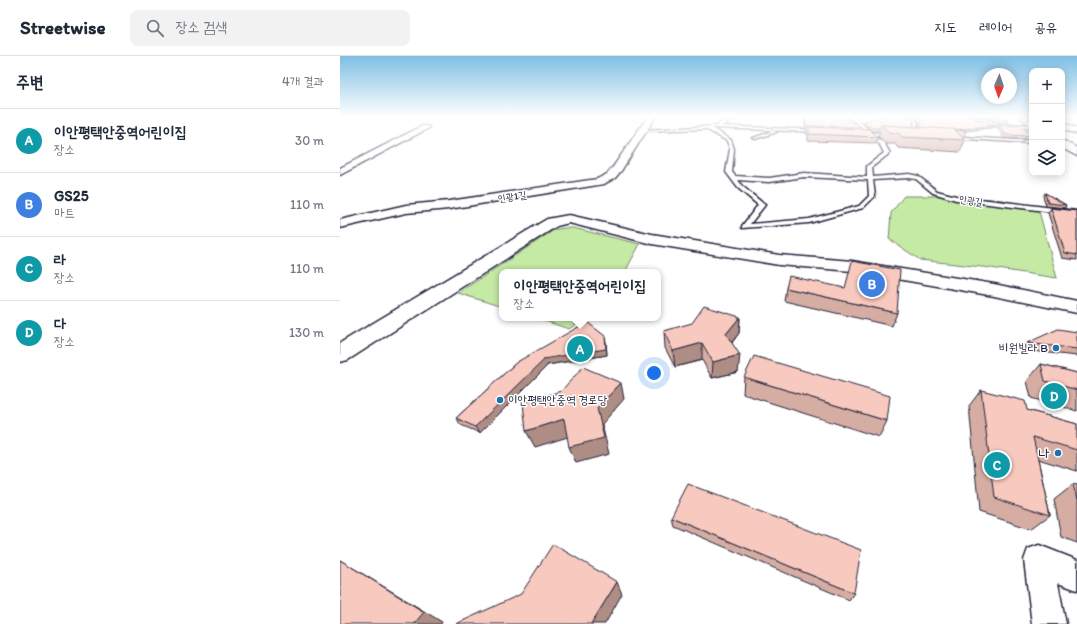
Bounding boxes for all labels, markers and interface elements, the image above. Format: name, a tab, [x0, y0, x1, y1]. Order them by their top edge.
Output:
search box	[130, 10, 410, 46]
text: Streetwise	[20, 16, 106, 39]
icon: search	[144, 17, 166, 39]
text: 장소 검색	[176, 18, 227, 36]
text: 지도	[934, 19, 957, 36]
text: 레이어	[979, 19, 1012, 36]
text: 공유	[1034, 19, 1057, 36]
north arrow	[981, 68, 1017, 104]
map controls	[1029, 68, 1065, 176]
button: +	[1029, 68, 1065, 104]
text: 주변	[16, 72, 43, 92]
text: 4개 결과	[282, 74, 324, 89]
button: −	[1029, 104, 1065, 140]
text: 이안평택안중역어린이집	[54, 123, 187, 141]
text: A	[25, 133, 33, 148]
text: 30 m	[295, 133, 324, 148]
button: layers	[1029, 140, 1065, 176]
text: 장소	[54, 142, 75, 157]
text: GS25	[54, 187, 89, 205]
street label: 인광1길	[497, 188, 527, 205]
street label: 인광길	[958, 192, 984, 209]
text: B	[25, 197, 33, 212]
text: 110 m	[290, 197, 324, 212]
text: 마트	[54, 205, 75, 220]
text: 라	[54, 251, 66, 269]
text: C	[25, 261, 33, 276]
text: 110 m	[290, 261, 324, 276]
popup	[499, 269, 661, 321]
pin: B	[859, 269, 885, 299]
text: 장소	[54, 270, 75, 285]
text: 이안평택안중역어린이집	[514, 277, 646, 295]
text: 장소	[514, 296, 535, 311]
text: 다	[54, 315, 66, 333]
text: D	[25, 325, 33, 340]
text: 130 m	[289, 325, 324, 340]
text: 장소	[54, 334, 75, 349]
pin: A	[567, 334, 593, 364]
place label: 비원빌라 B	[999, 341, 1048, 355]
marker: 비원빌라 B	[1051, 343, 1061, 353]
your location	[644, 363, 664, 383]
pin: D	[1041, 381, 1067, 411]
place label: 이안평택안중역 경로당	[508, 393, 608, 407]
marker: 이안평택안중역 경로당	[495, 395, 505, 405]
place label: 나	[1039, 445, 1050, 462]
marker: 나	[1053, 448, 1063, 458]
pin: C	[984, 450, 1010, 480]

